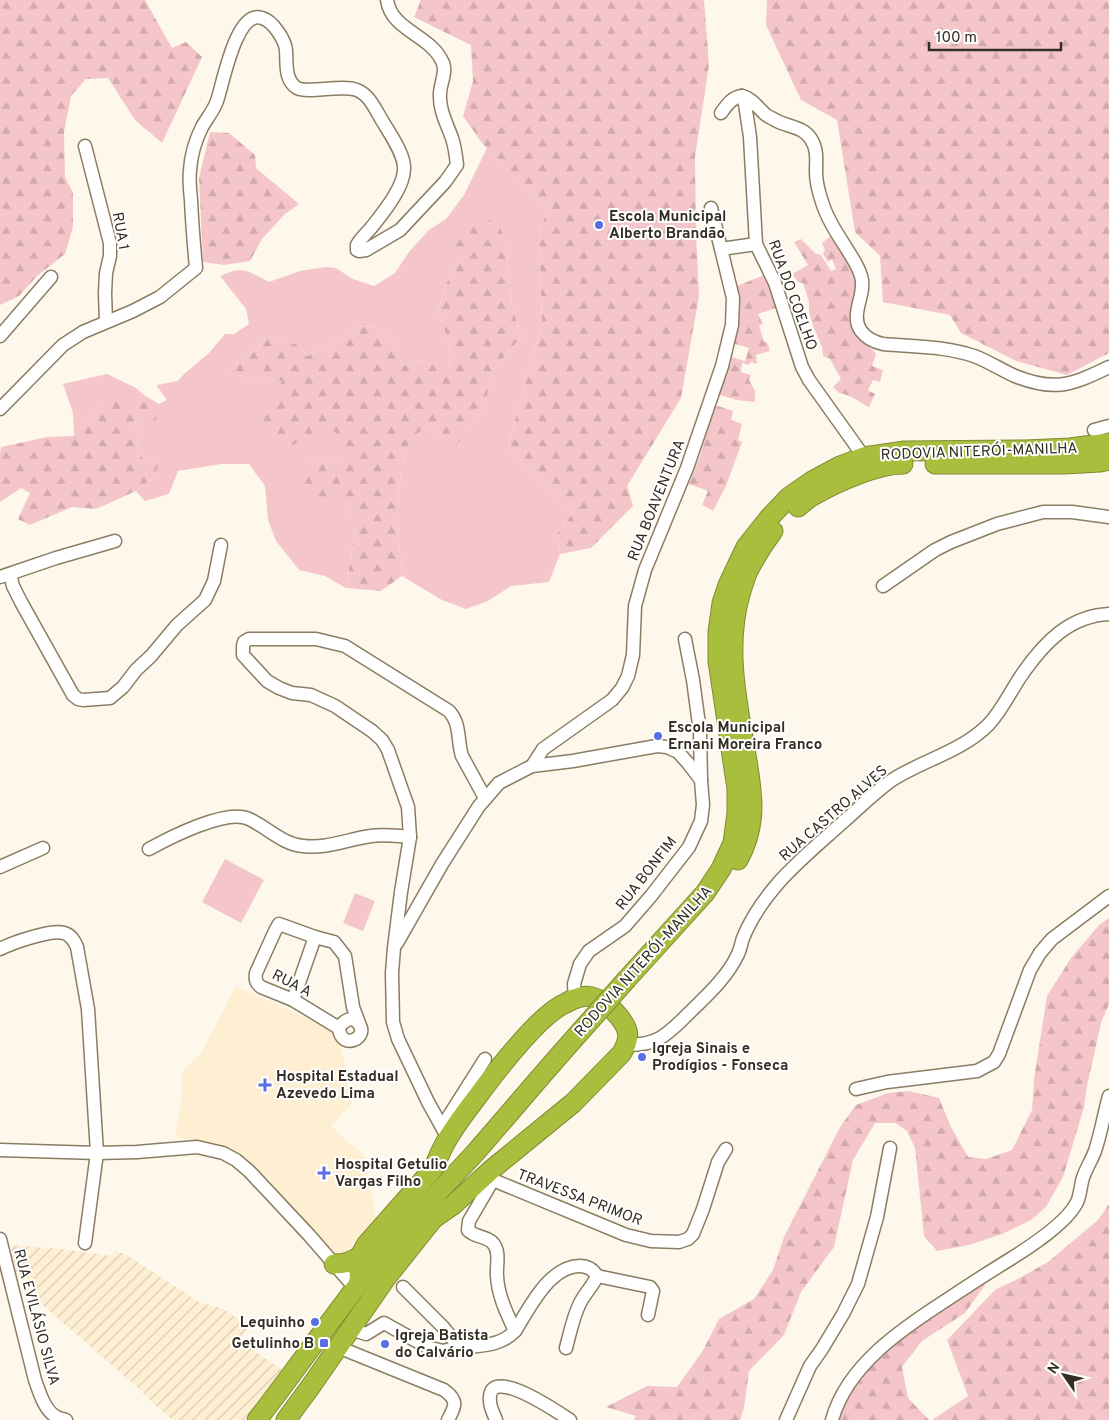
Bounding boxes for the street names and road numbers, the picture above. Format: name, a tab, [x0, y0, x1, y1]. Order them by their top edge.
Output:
street label: RUA 1	[107, 211, 132, 252]
street label: RUA DO COELHO	[763, 238, 820, 353]
street label: RUA BOAVENTURA	[624, 437, 690, 564]
street label: RODOVIA NITERÓI-MANILHA	[880, 438, 1078, 465]
street label: RUA CASTRO ALVES	[776, 762, 892, 866]
street label: RUA BONFIM	[612, 833, 682, 915]
street label: RODOVIA NITERÓI-MANILHA	[570, 881, 717, 1042]
street label: RUA A	[268, 966, 314, 1002]
street label: TRAVESSA PRIMOR	[514, 1166, 645, 1231]
street label: RUA EVILÁSIO SILVA	[8, 1247, 64, 1388]

